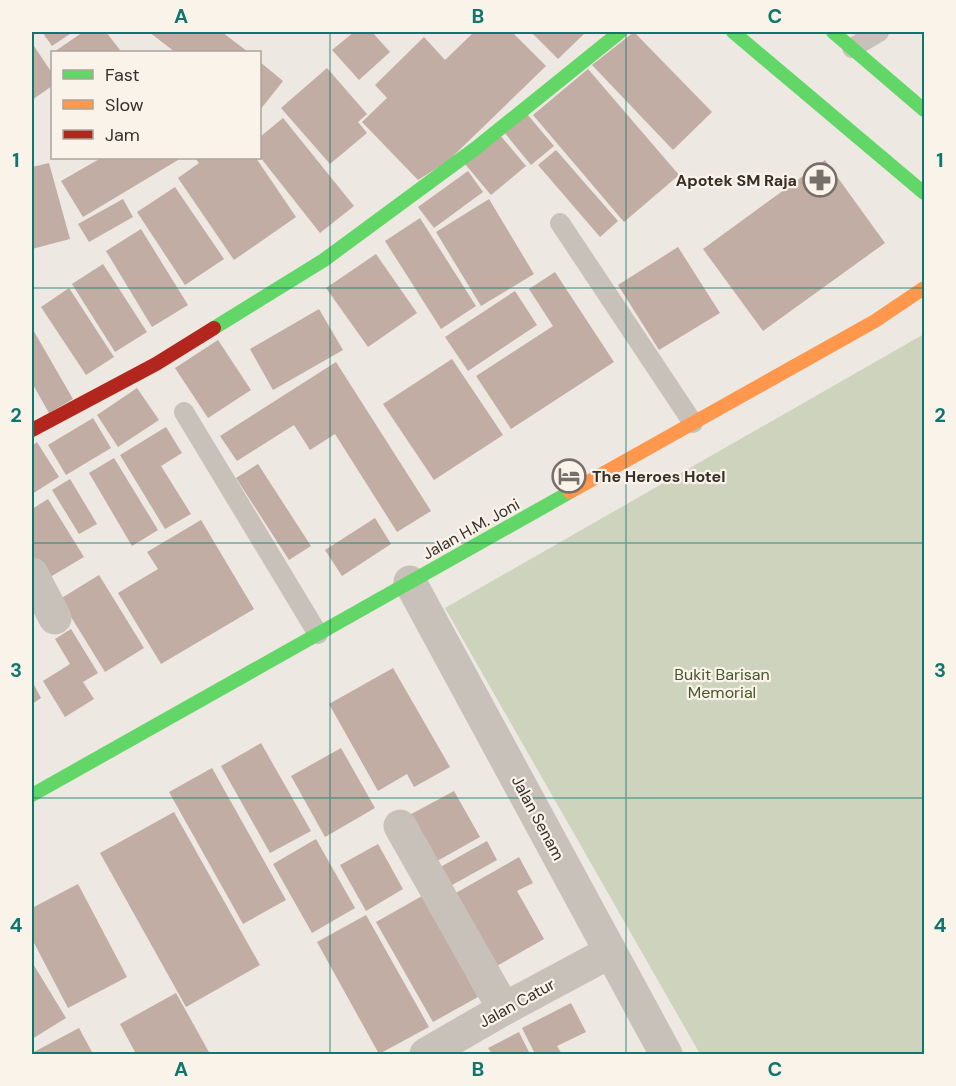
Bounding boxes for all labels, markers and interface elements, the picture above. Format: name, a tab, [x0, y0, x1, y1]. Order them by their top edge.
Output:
text: A	[174, 3, 188, 29]
text: B	[472, 3, 484, 29]
text: C	[768, 3, 782, 29]
legend	[51, 51, 261, 159]
text: Fast	[105, 63, 140, 87]
text: Slow	[105, 93, 144, 117]
text: Jam	[105, 123, 140, 147]
text: 1	[12, 147, 20, 173]
text: 1	[936, 147, 944, 173]
pharmacy icon: Apotek SM Raja	[802, 162, 838, 198]
place label: Apotek SM Raja	[676, 170, 797, 191]
text: 2	[10, 402, 22, 428]
text: 2	[934, 402, 946, 428]
hotel icon: The Heroes Hotel	[551, 458, 587, 494]
place label: The Heroes Hotel	[592, 466, 725, 487]
street label: Jalan H.M. Joni	[419, 494, 523, 564]
text: 3	[10, 657, 22, 683]
text: 3	[934, 657, 946, 683]
park label: Bukit Barisan Memorial	[674, 664, 770, 703]
street label: Jalan Senam	[507, 772, 569, 864]
text: 4	[10, 912, 23, 938]
text: 4	[934, 912, 947, 938]
street label: Jalan Catur	[475, 973, 559, 1032]
text: A	[174, 1056, 188, 1082]
text: B	[472, 1056, 484, 1082]
text: C	[768, 1056, 782, 1082]

